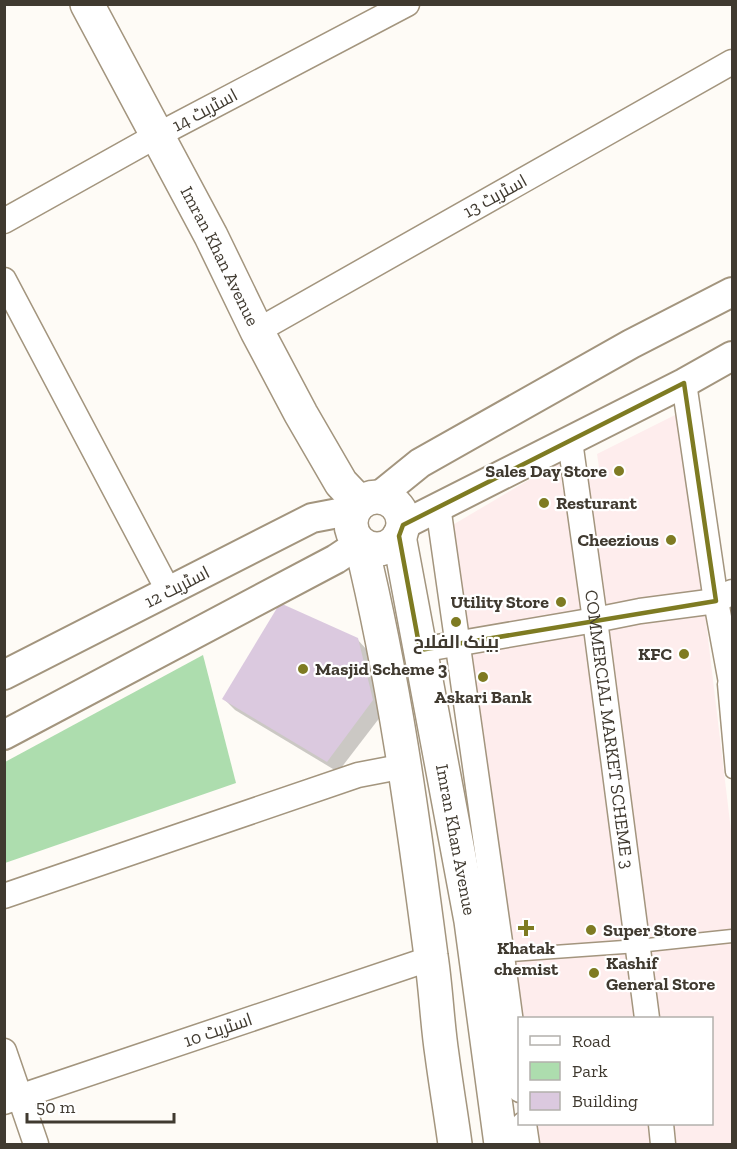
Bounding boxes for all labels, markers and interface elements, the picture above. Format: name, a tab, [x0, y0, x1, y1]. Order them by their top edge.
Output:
street label: اسٹریٹ 14	[169, 84, 241, 136]
street label: اسٹریٹ 13	[459, 169, 531, 223]
street label: Imran Khan Avenue	[175, 183, 264, 330]
place label: Sales Day Store	[485, 460, 607, 482]
marker: Sales Day Store	[612, 464, 626, 478]
place label: Resturant	[556, 492, 638, 514]
marker: Resturant	[537, 496, 551, 510]
place label: Cheezious	[577, 529, 659, 551]
marker: Cheezious	[664, 533, 678, 547]
street label: اسٹریٹ 12	[141, 561, 213, 613]
street label: COMMERCIAL MARKET SCHEME 3	[580, 588, 638, 870]
place label: Utility Store	[450, 591, 549, 613]
marker: Utility Store	[554, 595, 568, 609]
marker: بینک الفلاح	[449, 615, 463, 629]
place label: بینک الفلاح	[413, 631, 499, 654]
place label: KFC	[638, 643, 672, 665]
marker: KFC	[677, 647, 691, 661]
place label: Masjid Scheme 3	[315, 658, 448, 680]
marker: Masjid Scheme 3	[296, 662, 310, 676]
marker: Askari Bank	[476, 670, 490, 684]
place label: Askari Bank	[434, 686, 532, 708]
street label: Imran Khan Avenue	[431, 762, 481, 917]
place label: Super Store	[603, 919, 697, 941]
marker: Khatak chemist	[519, 921, 533, 935]
marker: Super Store	[584, 923, 598, 937]
place label: Khatak chemist	[494, 937, 559, 980]
place label: Kashif General Store	[606, 952, 715, 995]
marker: Kashif General Store	[587, 966, 601, 980]
street label: اسٹریٹ 10	[181, 1008, 255, 1052]
legend	[518, 1017, 713, 1125]
text: Road	[572, 1030, 611, 1052]
text: Park	[572, 1060, 608, 1082]
scale bar	[27, 1086, 174, 1124]
text: Building	[572, 1090, 638, 1112]
text: 50 m	[36, 1096, 76, 1118]

